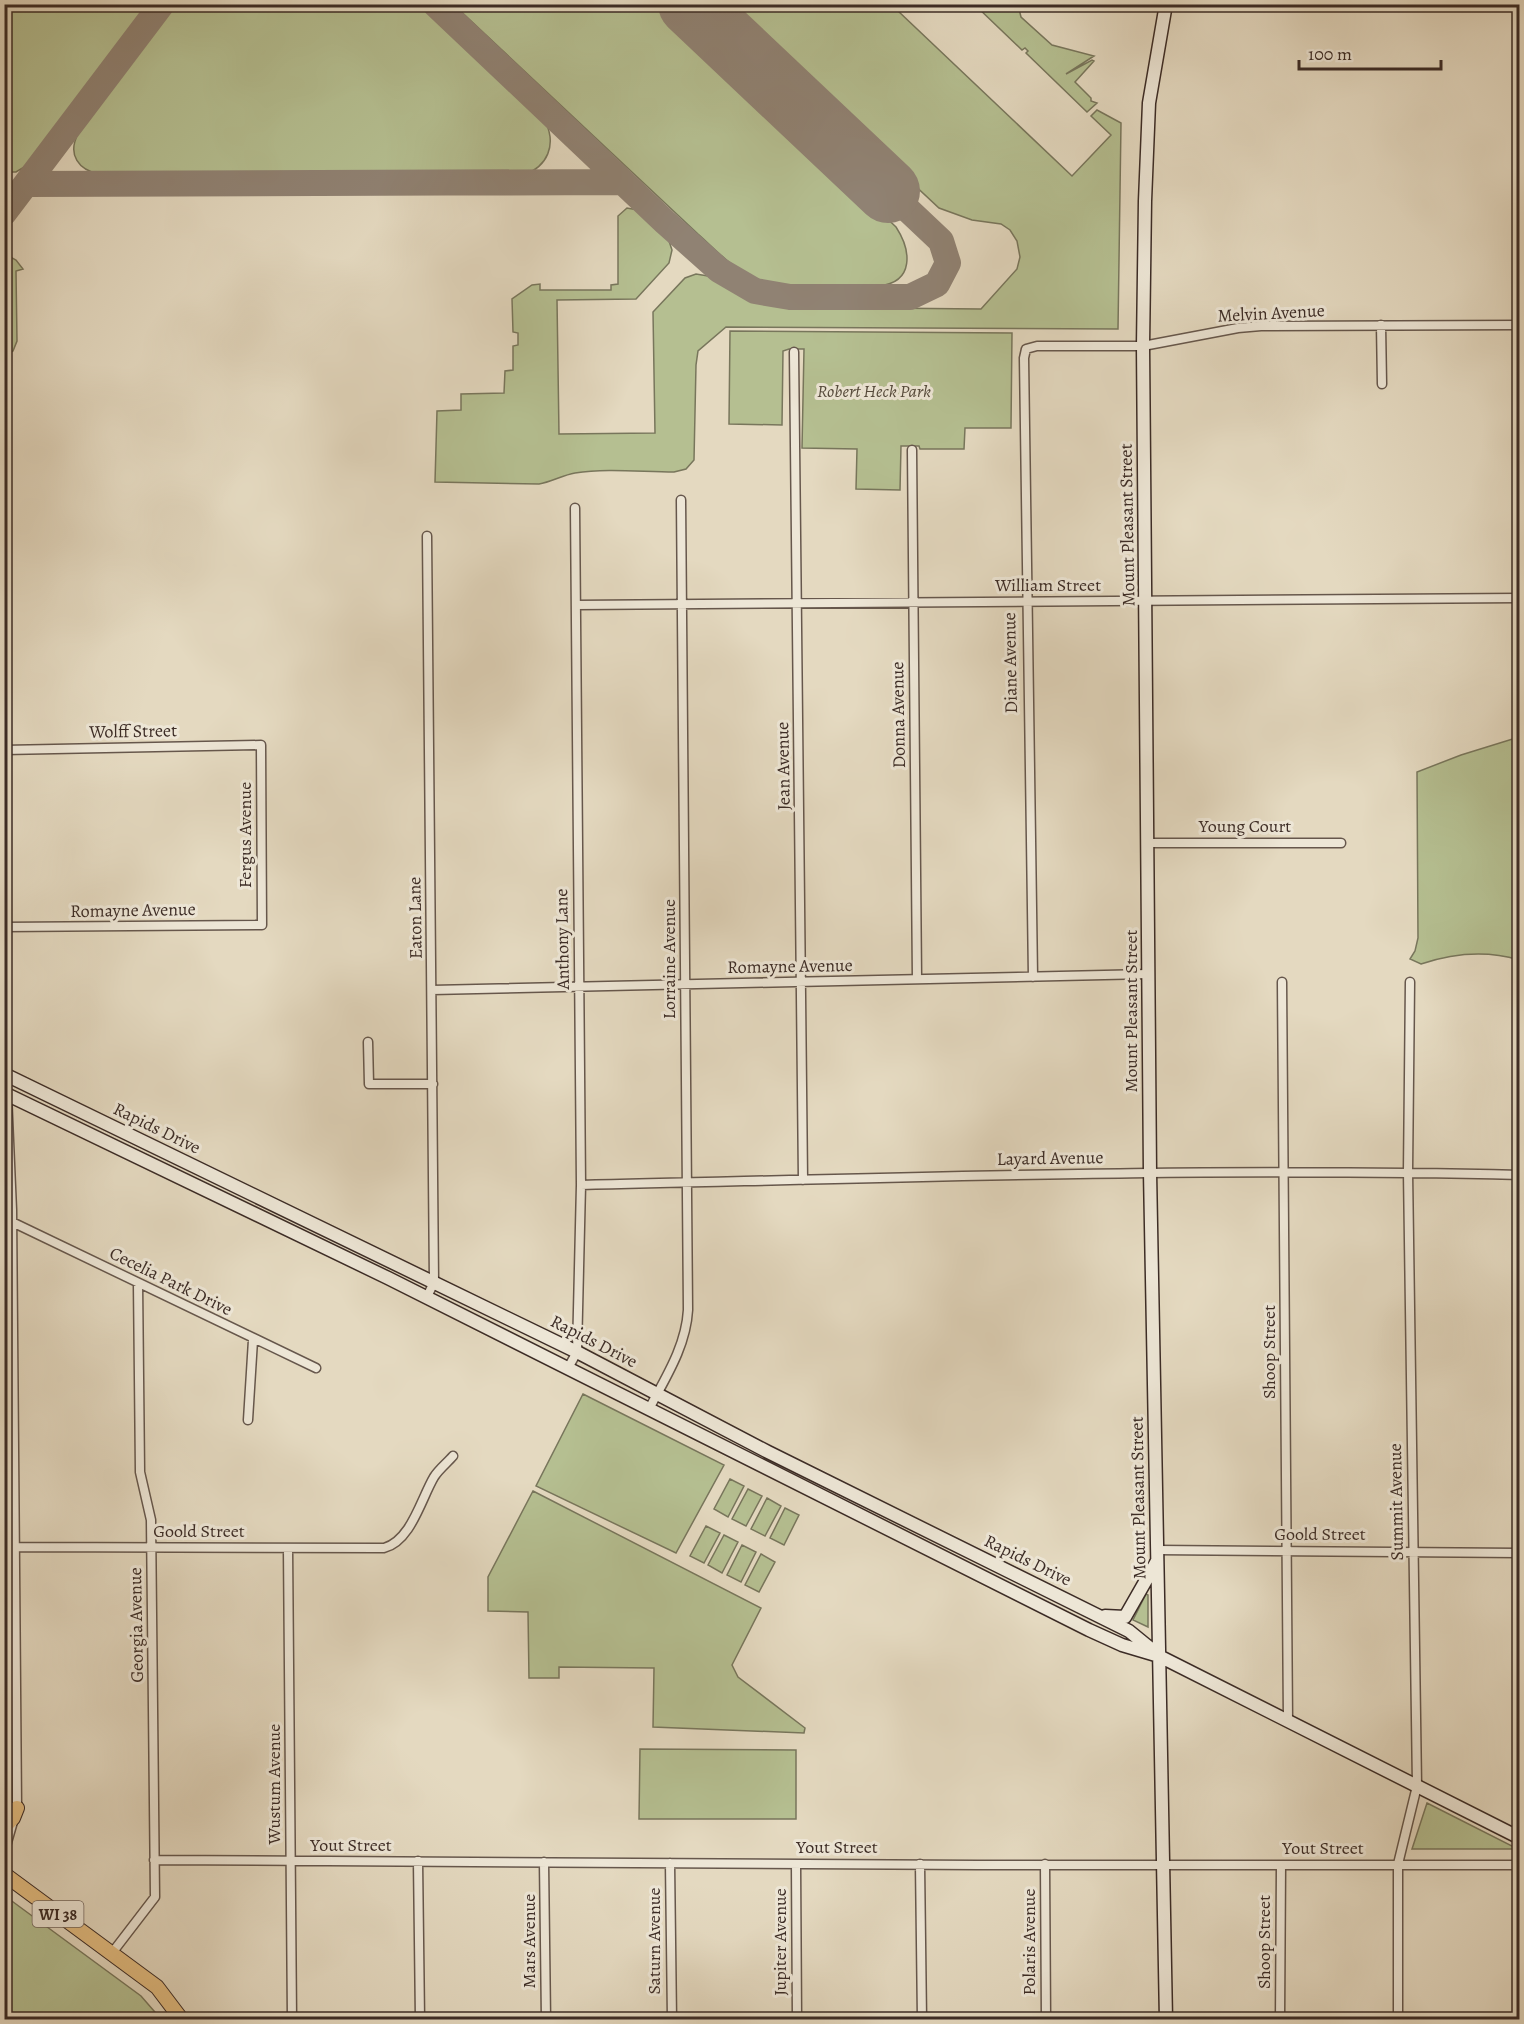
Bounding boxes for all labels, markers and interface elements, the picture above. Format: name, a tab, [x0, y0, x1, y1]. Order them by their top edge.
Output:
scale bar	[1299, 33, 1442, 71]
text: 100 m	[1308, 42, 1352, 66]
street label: Melvin Avenue	[1217, 298, 1325, 328]
park label: Robert Heck Park	[817, 379, 931, 403]
street label: Mount Pleasant Street	[1114, 443, 1140, 607]
street label: William Street	[994, 573, 1101, 597]
street label: Diane Avenue	[997, 612, 1023, 714]
street label: Donna Avenue	[885, 661, 911, 769]
street label: Wolff Street	[88, 718, 177, 744]
street label: Jean Avenue	[770, 721, 796, 811]
street label: Fergus Avenue	[233, 782, 257, 888]
street label: Young Court	[1198, 814, 1291, 838]
street label: Eaton Lane	[402, 877, 428, 959]
street label: Anthony Lane	[549, 888, 575, 991]
street label: Romayne Avenue	[70, 897, 196, 923]
street label: Lorraine Avenue	[657, 899, 681, 1019]
street label: Mount Pleasant Street	[1119, 929, 1143, 1092]
street label: Romayne Avenue	[727, 953, 853, 979]
street label: Rapids Drive	[109, 1097, 205, 1159]
street label: Layard Avenue	[996, 1145, 1104, 1171]
street label: Cecelia Park Drive	[106, 1241, 236, 1321]
street label: Shoop Street	[1257, 1305, 1281, 1399]
street label: Rapids Drive	[546, 1309, 642, 1373]
street label: Mount Pleasant Street	[1125, 1416, 1151, 1580]
street label: Summit Avenue	[1383, 1443, 1409, 1561]
street label: Goold Street	[153, 1519, 245, 1543]
street label: Goold Street	[1274, 1522, 1366, 1546]
street label: Rapids Drive	[980, 1529, 1076, 1591]
street label: Georgia Avenue	[123, 1567, 149, 1683]
street label: Wustum Avenue	[262, 1724, 286, 1845]
street label: Yout Street	[309, 1833, 392, 1857]
street label: Yout Street	[795, 1835, 878, 1859]
street label: Yout Street	[1281, 1836, 1364, 1860]
street label: Saturn Avenue	[642, 1887, 666, 1995]
street label: Jupiter Avenue	[768, 1888, 792, 1996]
street label: Polaris Avenue	[1017, 1888, 1041, 1996]
street label: Mars Avenue	[517, 1894, 541, 1988]
street label: Shoop Street	[1252, 1895, 1276, 1989]
road number: WI 38	[32, 1901, 84, 1927]

